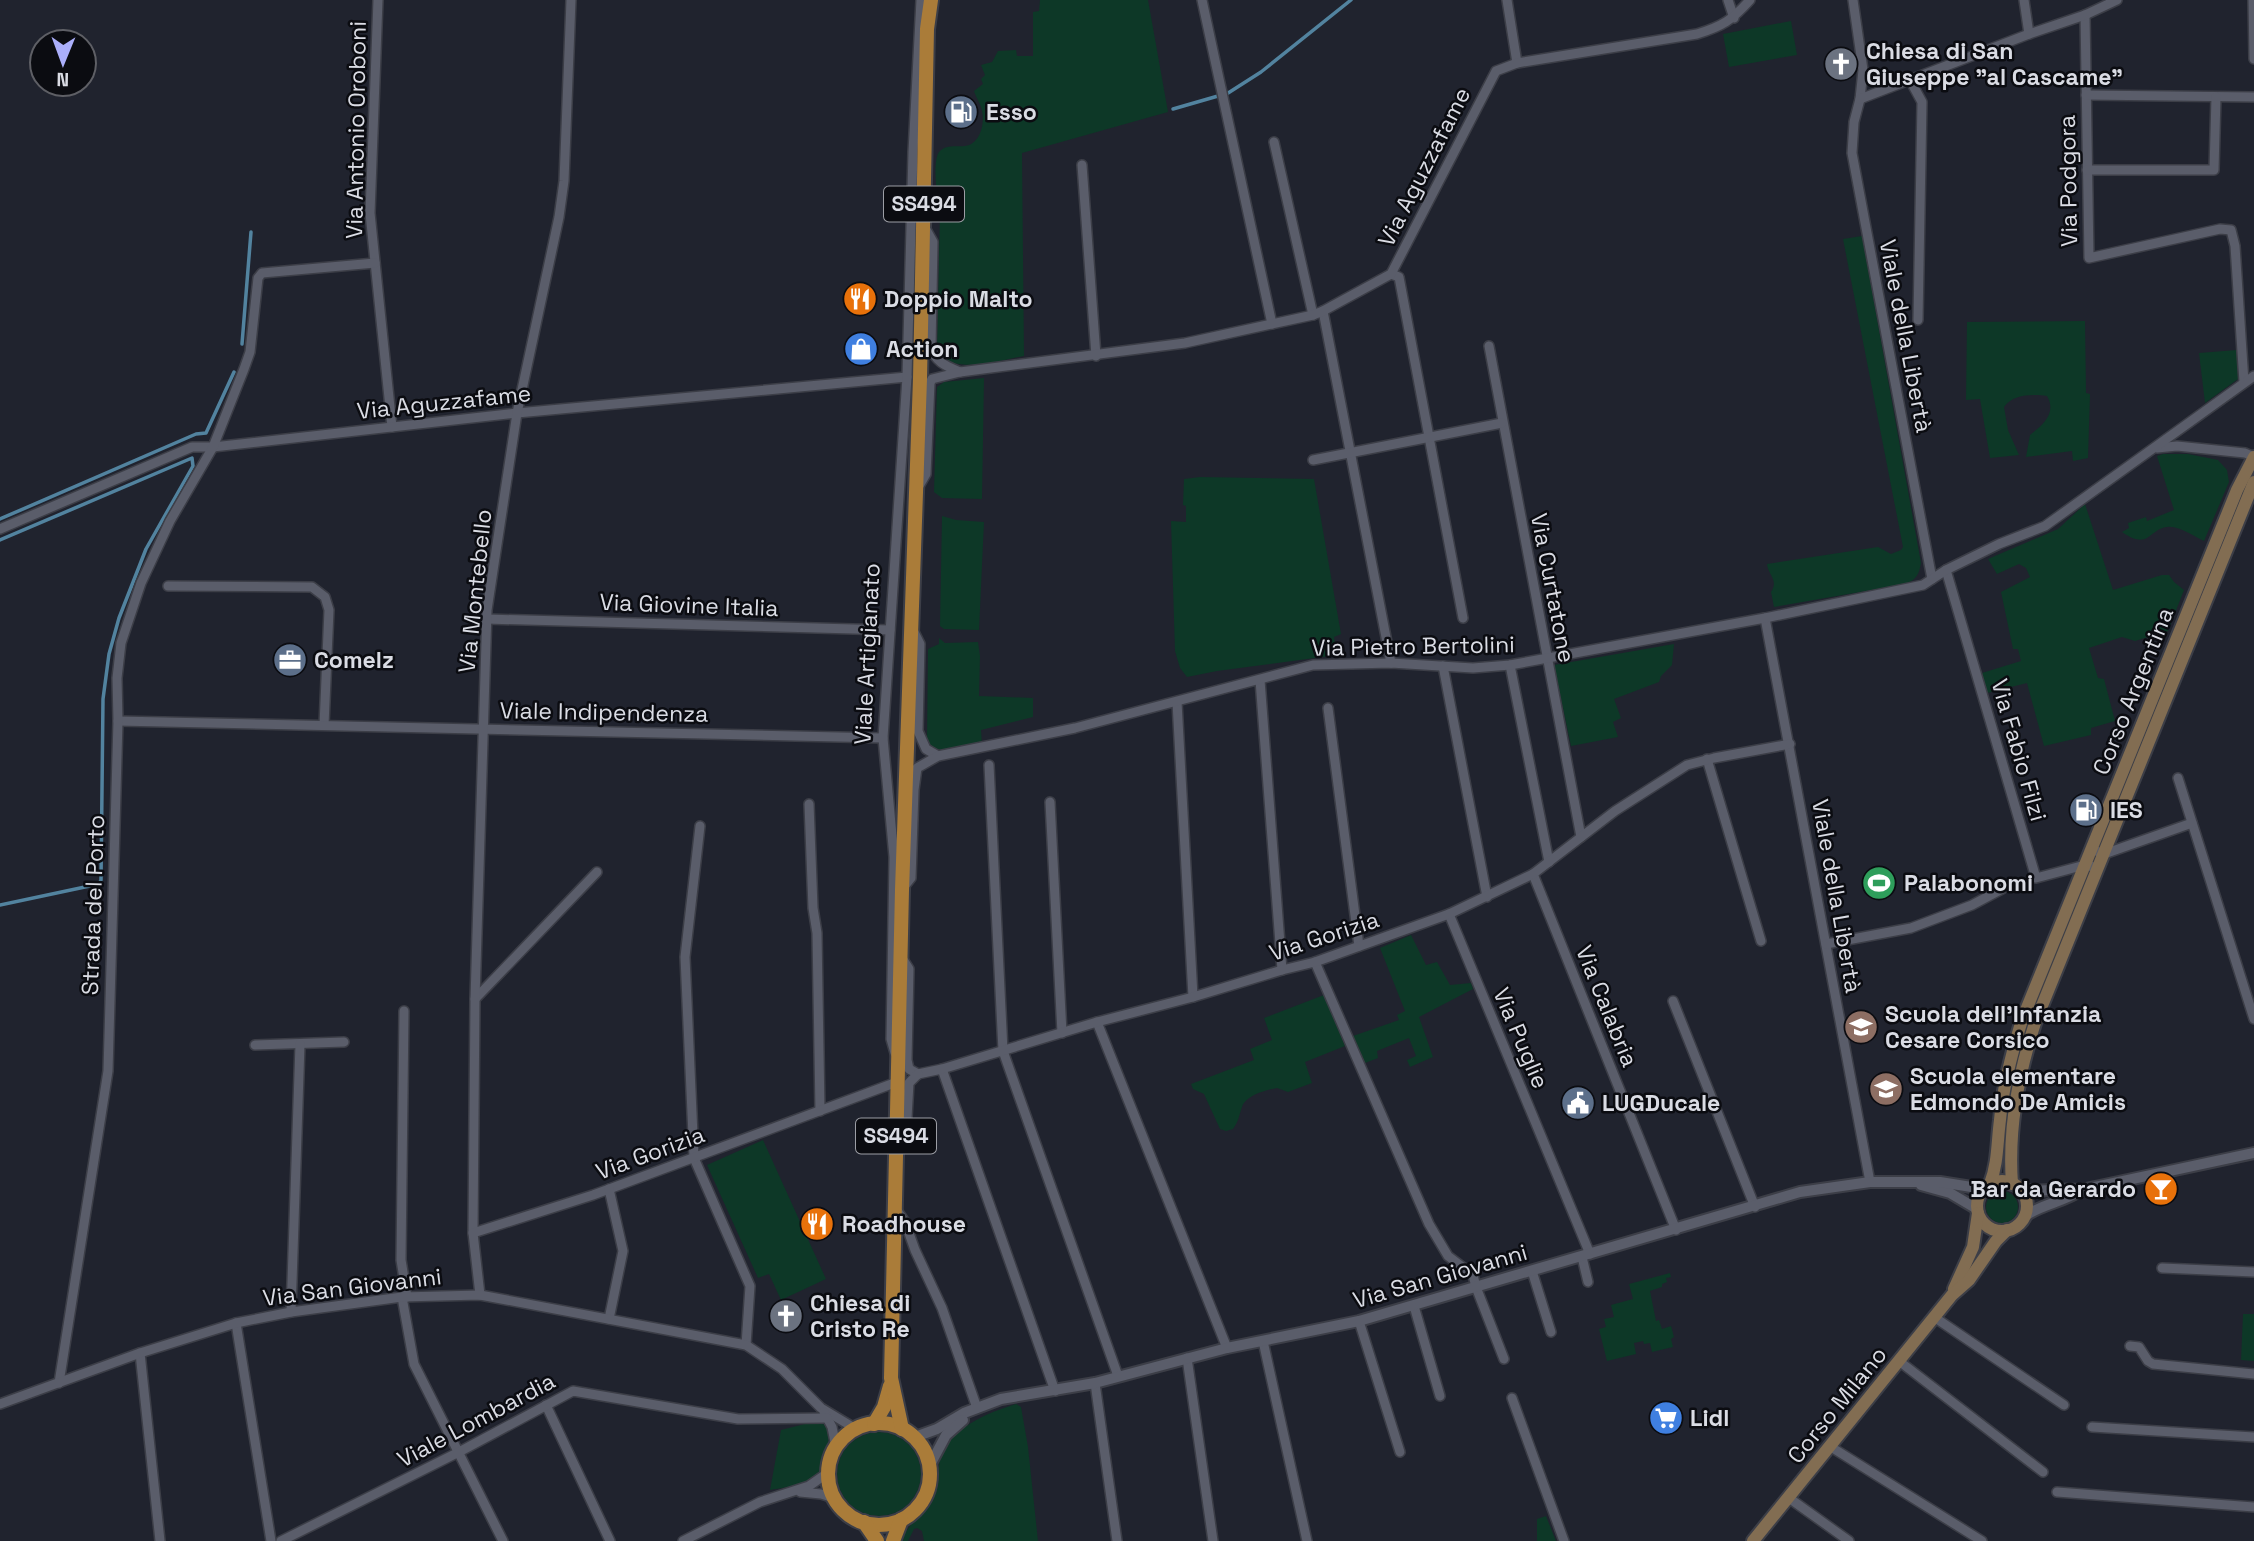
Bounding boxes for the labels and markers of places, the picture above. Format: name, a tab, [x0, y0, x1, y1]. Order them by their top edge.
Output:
place label: Chiesa di San Giuseppe "al Cascame"	[1866, 36, 2123, 92]
church icon: Chiesa di San Giuseppe "al Cascame"	[1822, 45, 1860, 83]
fuel station icon: Esso	[942, 93, 980, 131]
place label: Esso	[986, 97, 1037, 127]
restaurant icon: Doppio Malto	[841, 280, 879, 318]
place label: Doppio Malto	[884, 284, 1033, 314]
shop icon: Action	[842, 330, 880, 368]
place label: Action	[886, 334, 959, 364]
office icon: Comelz	[271, 641, 309, 679]
place label: Comelz	[314, 645, 394, 675]
fuel station icon: IES	[2067, 791, 2105, 829]
place label: IES	[2110, 795, 2143, 825]
sports icon: Palabonomi	[1860, 864, 1898, 902]
place label: Palabonomi	[1904, 868, 2033, 898]
place label: Scuola dell'Infanzia Cesare Corsico	[1885, 999, 2101, 1055]
school or university icon: Scuola dell'Infanzia Cesare Corsico	[1842, 1008, 1880, 1046]
place label: Scuola elementare Edmondo De Amicis	[1910, 1061, 2126, 1117]
school or university icon: Scuola elementare Edmondo De Amicis	[1867, 1070, 1905, 1108]
public building icon: LUGDucale	[1559, 1084, 1597, 1122]
place label: LUGDucale	[1602, 1088, 1720, 1118]
bar icon: Bar da Gerardo	[2142, 1170, 2180, 1208]
place label: Bar da Gerardo	[1971, 1174, 2136, 1204]
restaurant icon: Roadhouse	[798, 1205, 836, 1243]
place label: Roadhouse	[842, 1209, 966, 1239]
place label: Chiesa di Cristo Re	[810, 1288, 910, 1344]
church icon: Chiesa di Cristo Re	[767, 1297, 805, 1335]
supermarket icon: Lidl	[1647, 1399, 1685, 1437]
place label: Lidl	[1690, 1403, 1729, 1433]

